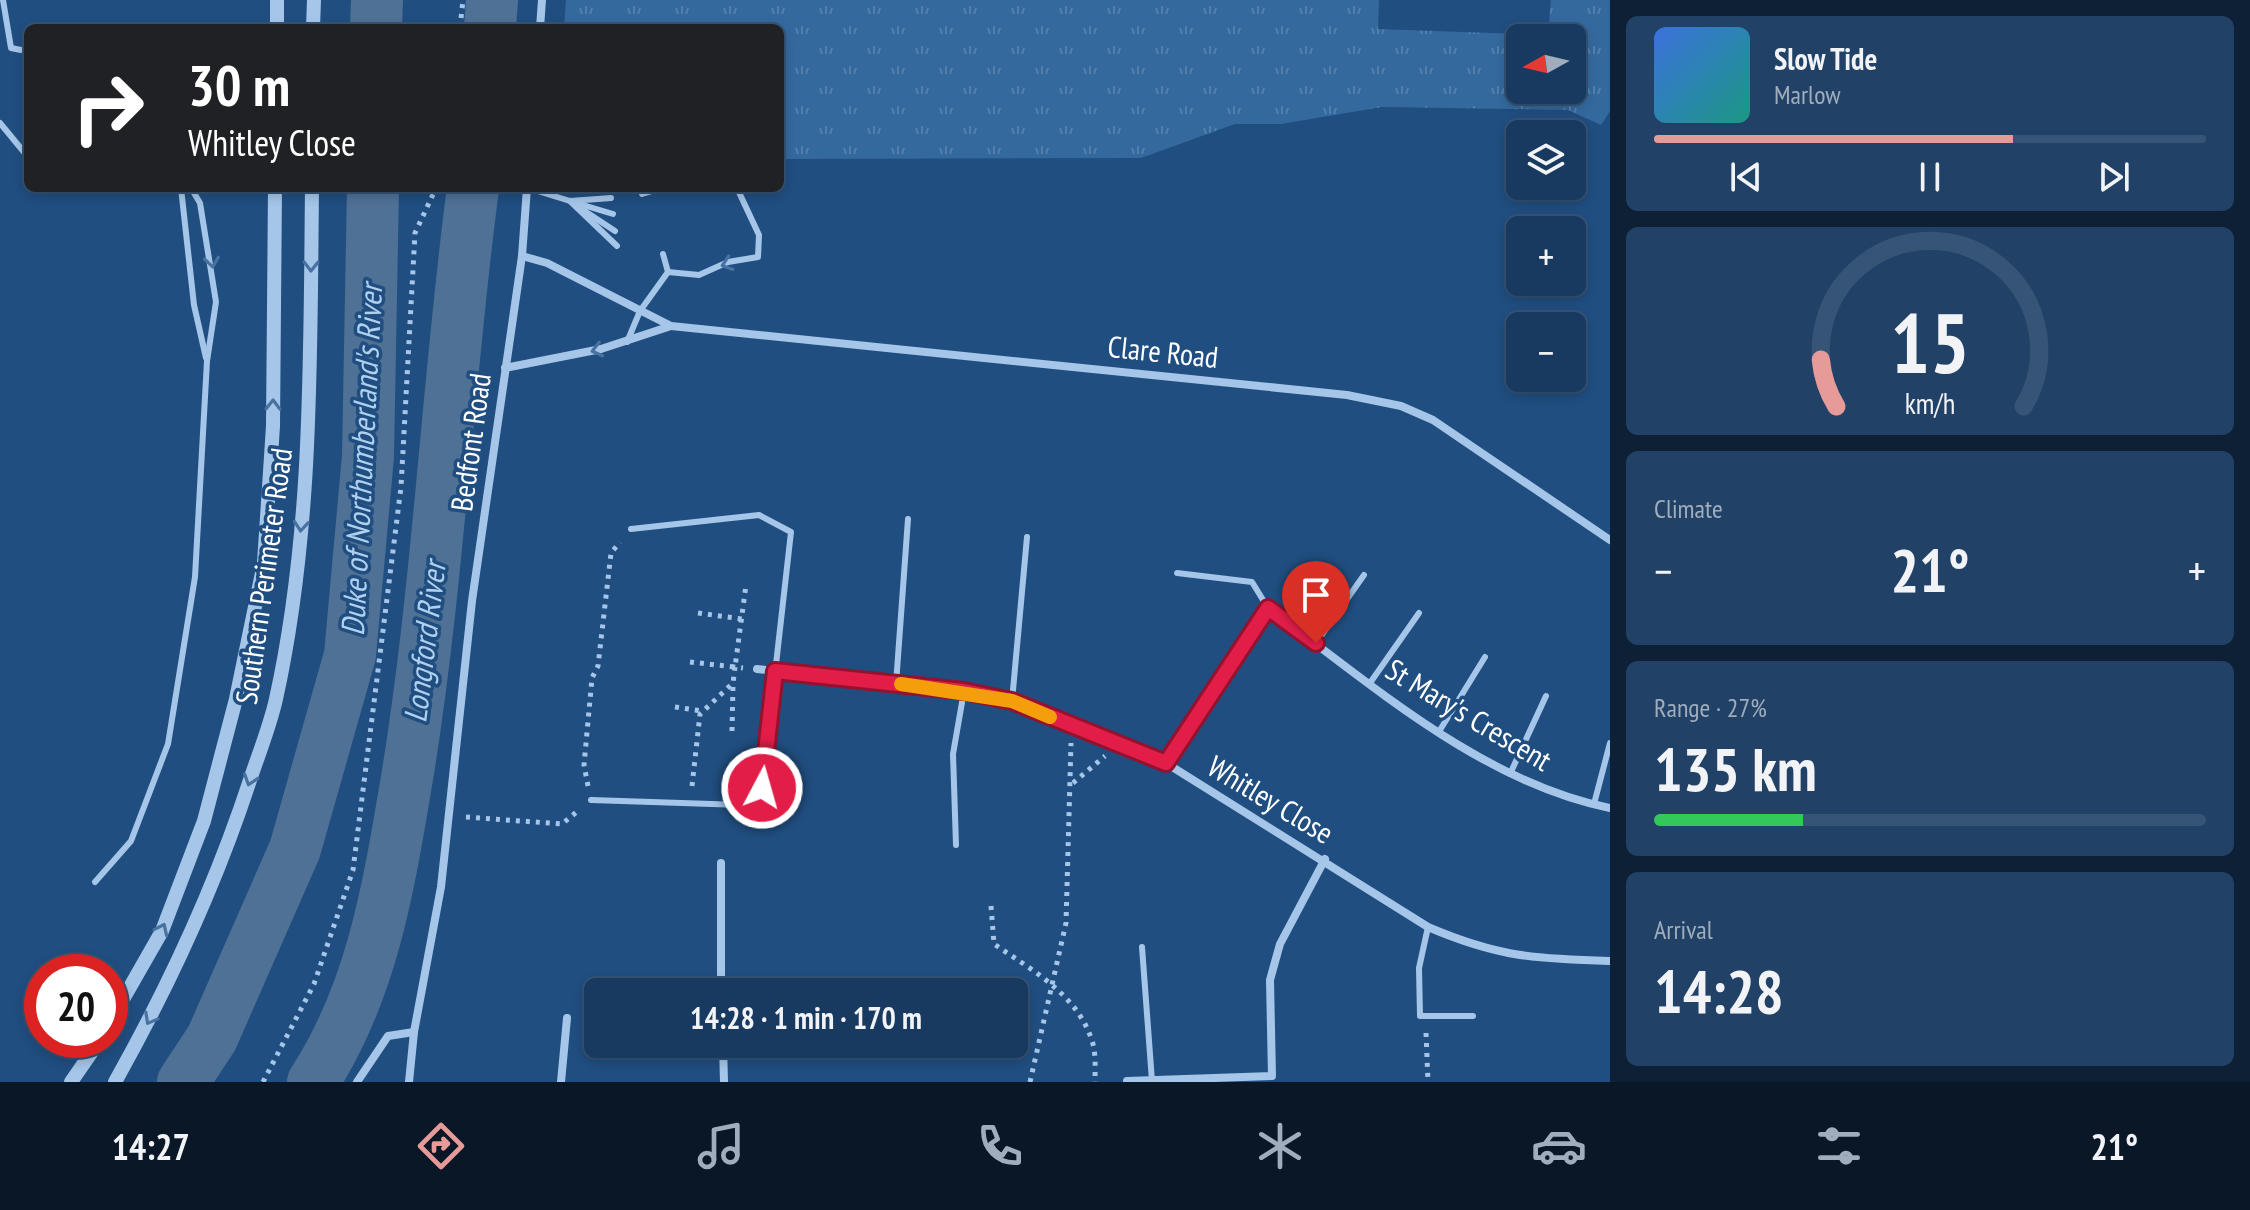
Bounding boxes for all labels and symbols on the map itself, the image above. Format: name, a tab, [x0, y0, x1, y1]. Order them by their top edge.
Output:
north arrow	[1506, 24, 1586, 104]
one-way arrow	[203, 255, 220, 269]
one-way arrow	[721, 255, 734, 271]
one-way arrow	[302, 260, 320, 273]
water label: Duke of Northumberland's River	[331, 279, 391, 637]
street label: Clare Road	[1106, 326, 1220, 376]
one-way arrow	[590, 341, 604, 358]
street label: Bedfont Road	[441, 371, 499, 513]
one-way arrow	[264, 398, 282, 411]
street label: Southern Perimeter Road	[226, 445, 300, 707]
one-way arrow	[292, 520, 309, 533]
water label: Longford River	[393, 555, 455, 725]
pin	[1282, 561, 1350, 643]
street label: St Mary's Crescent	[1379, 649, 1560, 779]
position arrow	[720, 746, 804, 830]
street label: Whitley Close	[1201, 746, 1341, 852]
one-way arrow	[243, 772, 259, 786]
one-way arrow	[152, 923, 168, 938]
speed limit sign: 20	[24, 954, 128, 1058]
one-way arrow	[144, 1010, 160, 1025]

